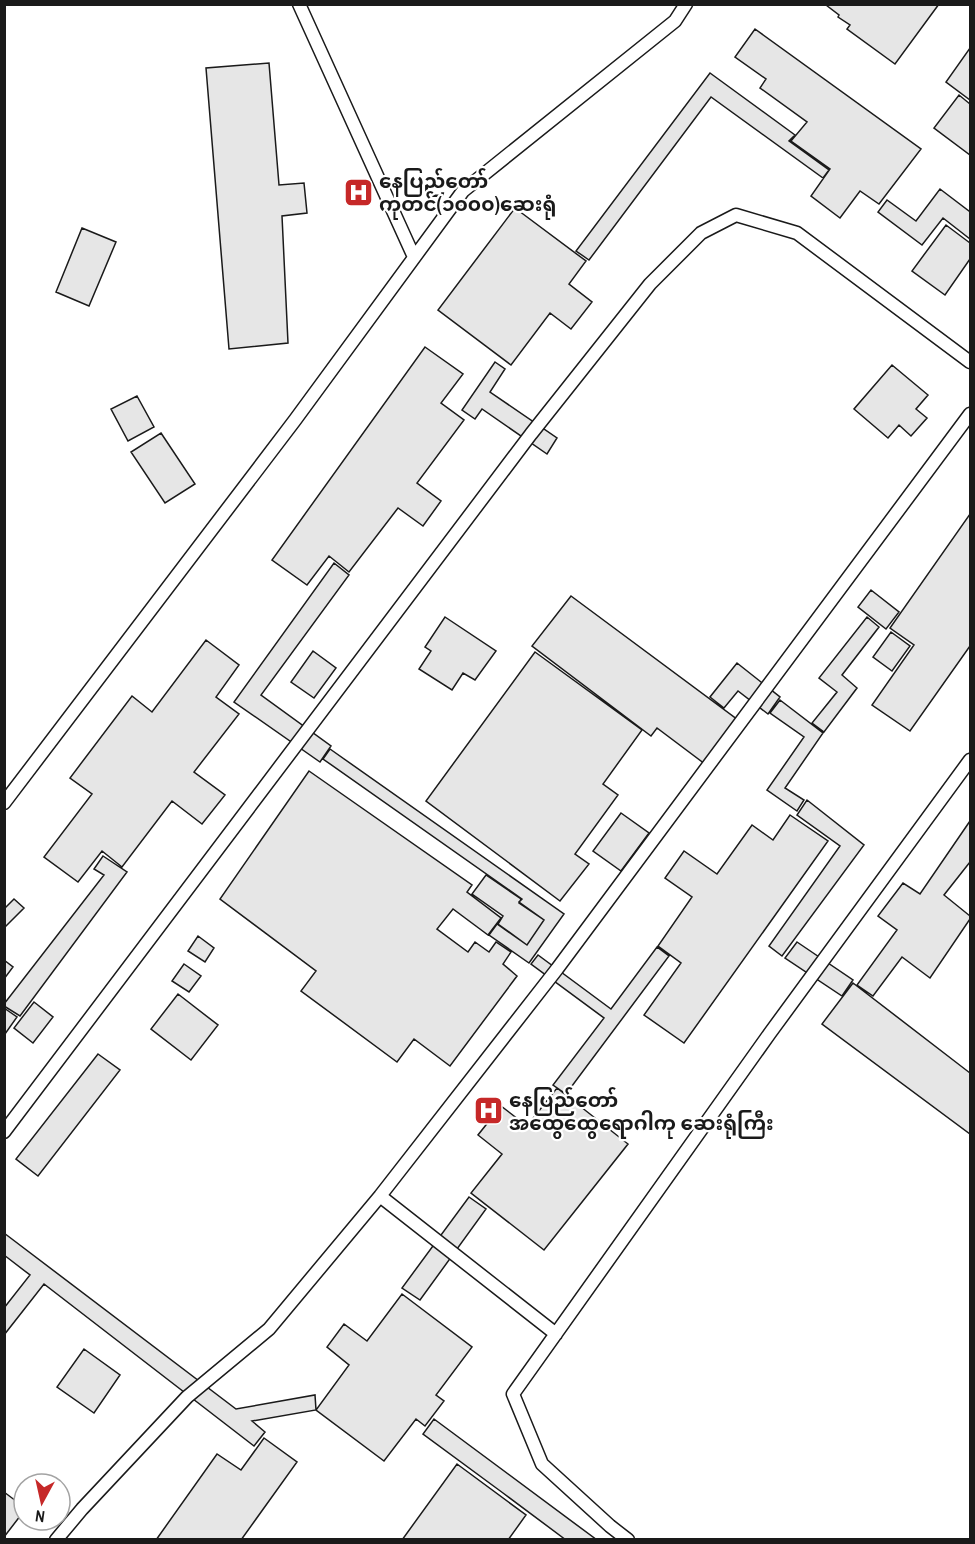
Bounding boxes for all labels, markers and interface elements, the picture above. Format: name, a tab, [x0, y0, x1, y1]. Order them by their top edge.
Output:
place label: နေပြည်တော် ကုတင်(၁၀၀၀)ဆေးရုံ	[379, 167, 556, 220]
hospital icon: နေပြည်တော် ကုတင်(၁၀၀၀)ဆေးရုံ	[342, 177, 374, 209]
place label: နေပြည်တော် အထွေထွေရောဂါကု ဆေးရုံကြီး	[509, 1086, 774, 1139]
hospital icon: နေပြည်တော် အထွေထွေရောဂါကု ဆေးရုံကြီး	[472, 1095, 504, 1127]
north arrow	[12, 1472, 72, 1532]
text: N	[34, 1505, 46, 1528]

